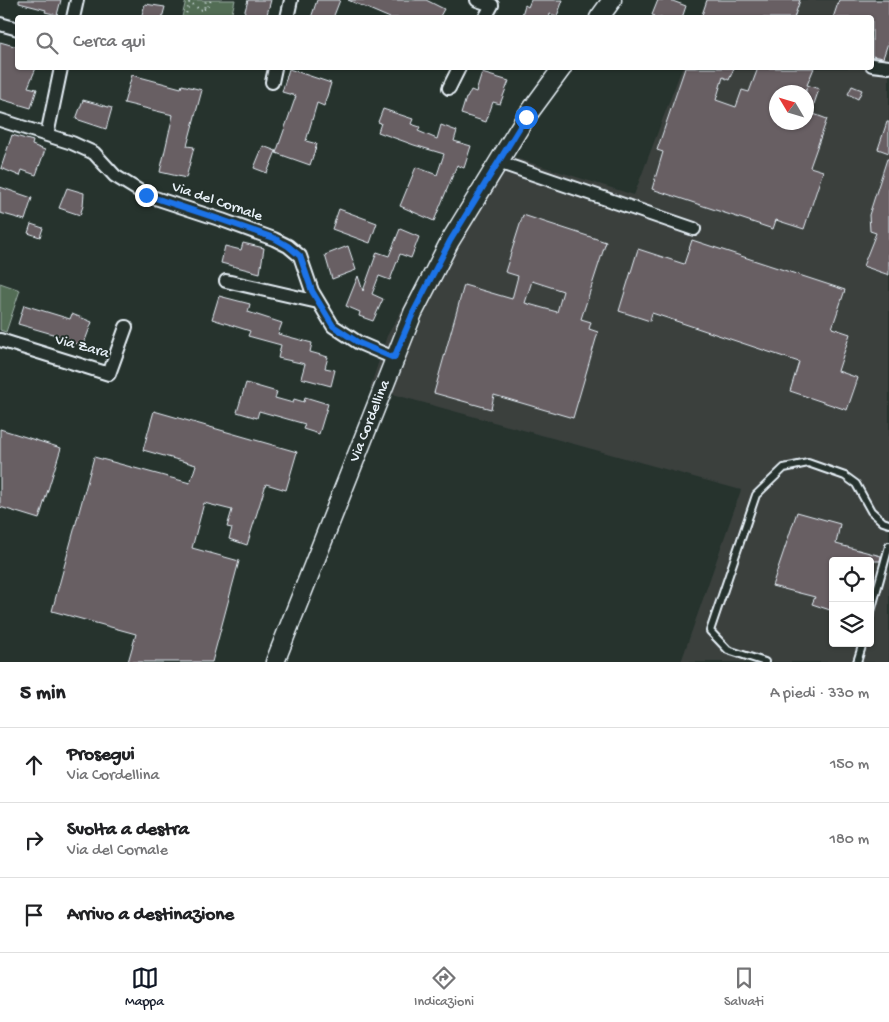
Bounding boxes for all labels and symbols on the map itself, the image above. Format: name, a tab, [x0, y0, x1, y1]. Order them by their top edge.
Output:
north arrow	[769, 85, 814, 130]
route start	[515, 106, 538, 129]
street label: Via del Cornale	[168, 178, 265, 226]
route end	[135, 184, 158, 207]
street label: Via Zara	[52, 331, 112, 363]
street label: Via Cordellina	[346, 377, 395, 466]

